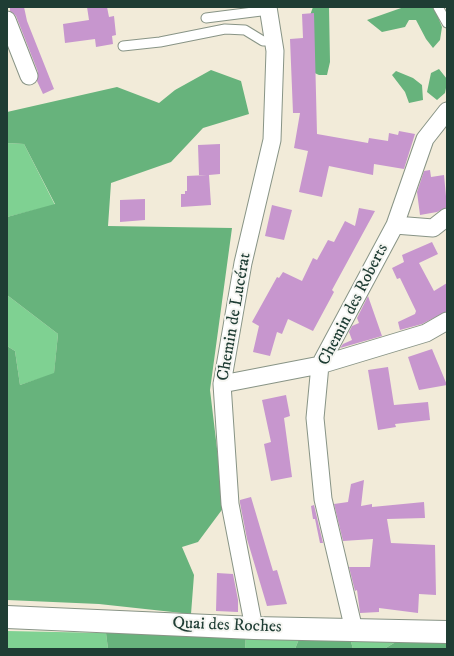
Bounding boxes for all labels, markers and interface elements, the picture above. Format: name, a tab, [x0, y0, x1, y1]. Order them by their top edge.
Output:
street label: Chemin des Roberts	[315, 241, 393, 369]
street label: Chemin de Lucérat	[214, 251, 256, 383]
street label: Quai des Roches	[172, 614, 282, 638]

